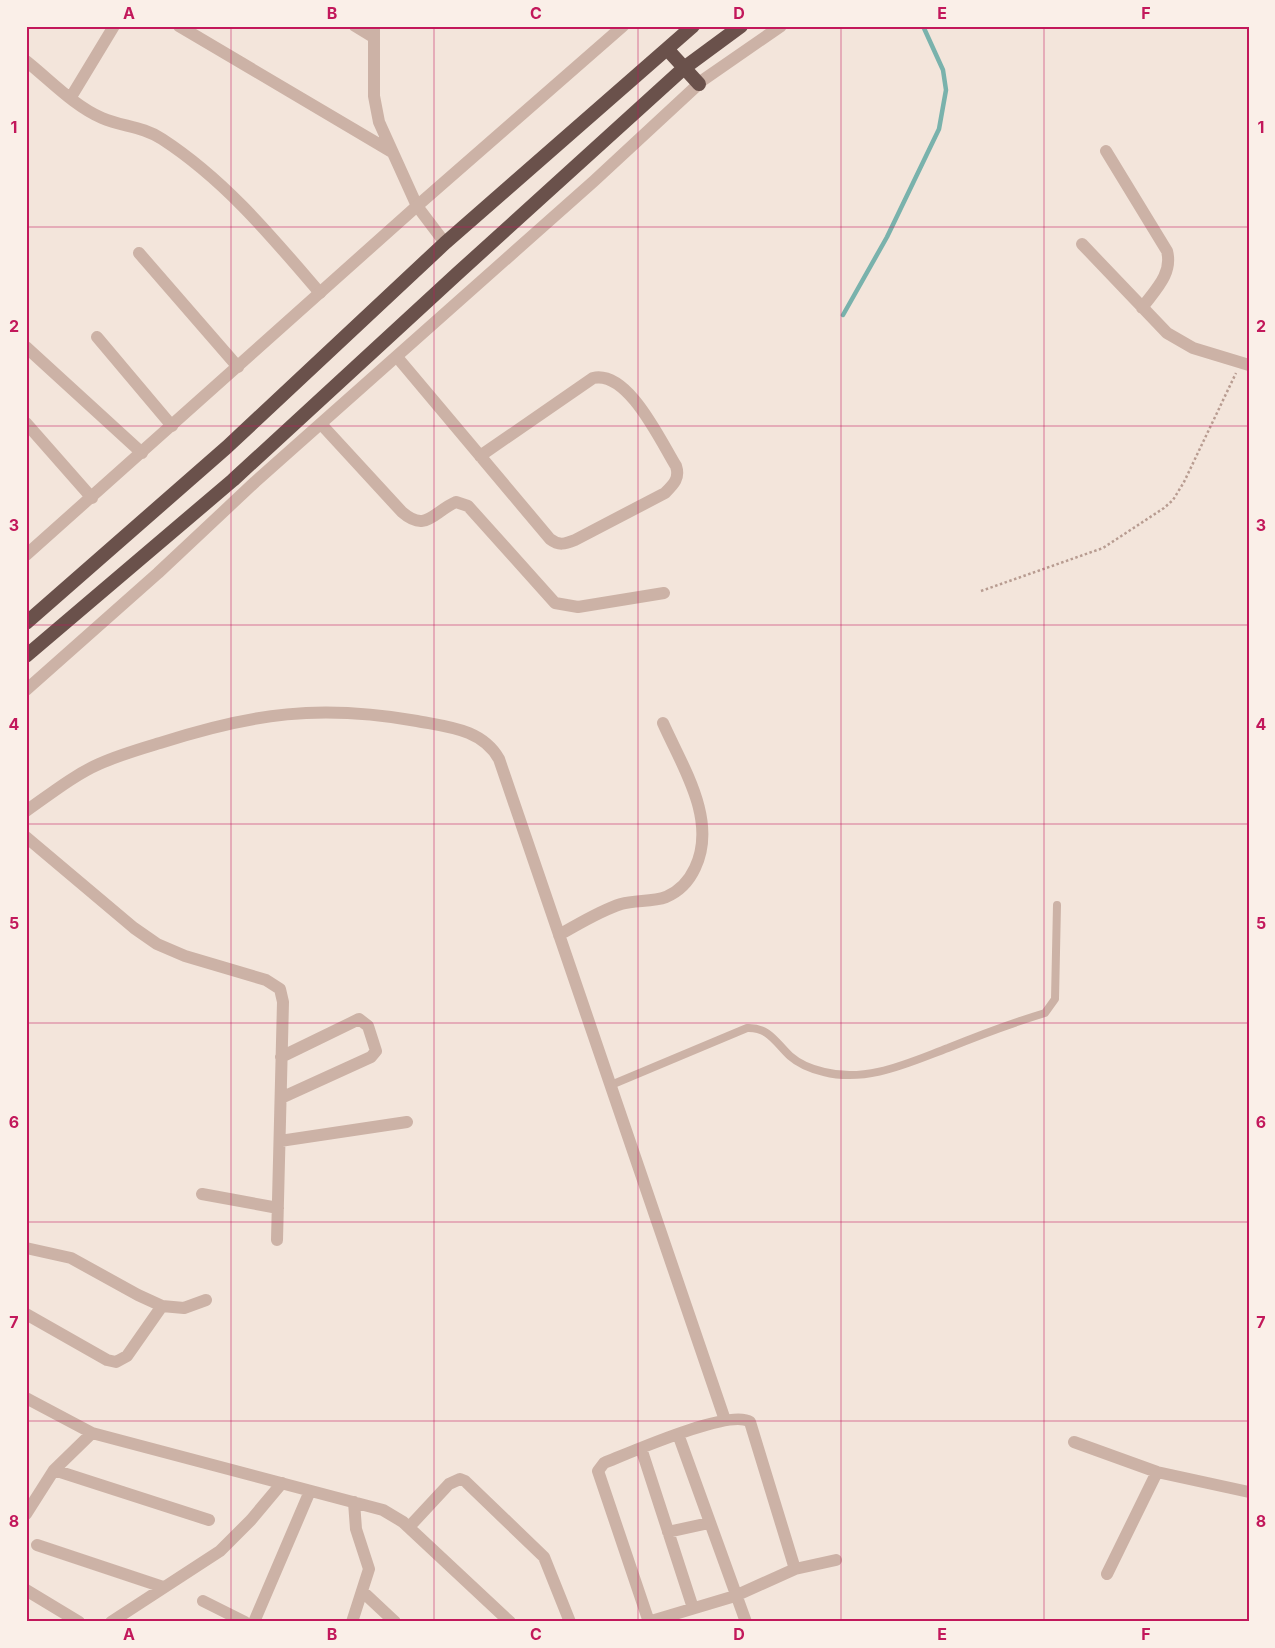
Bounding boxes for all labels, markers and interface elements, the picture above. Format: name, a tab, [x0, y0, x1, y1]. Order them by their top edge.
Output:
text: A	[123, 3, 135, 23]
text: B	[327, 3, 337, 23]
text: C	[530, 3, 542, 23]
text: D	[733, 3, 745, 23]
text: E	[937, 3, 947, 23]
text: F	[1141, 3, 1151, 23]
text: 1	[11, 117, 17, 137]
text: 1	[1258, 117, 1264, 137]
text: 2	[9, 316, 19, 336]
text: 2	[1256, 316, 1266, 336]
text: 3	[9, 515, 19, 535]
text: 3	[1256, 515, 1266, 535]
text: 4	[9, 714, 20, 734]
text: 4	[1256, 714, 1267, 734]
text: 5	[9, 913, 19, 933]
text: 5	[1256, 913, 1266, 933]
text: 6	[9, 1112, 19, 1132]
text: 6	[1256, 1112, 1266, 1132]
text: 7	[9, 1312, 19, 1332]
text: 7	[1256, 1312, 1266, 1332]
text: 8	[9, 1511, 19, 1531]
text: 8	[1256, 1511, 1266, 1531]
text: A	[123, 1624, 135, 1644]
text: B	[327, 1624, 337, 1644]
text: C	[530, 1624, 542, 1644]
text: D	[733, 1624, 745, 1644]
text: E	[937, 1624, 947, 1644]
text: F	[1141, 1624, 1151, 1644]

